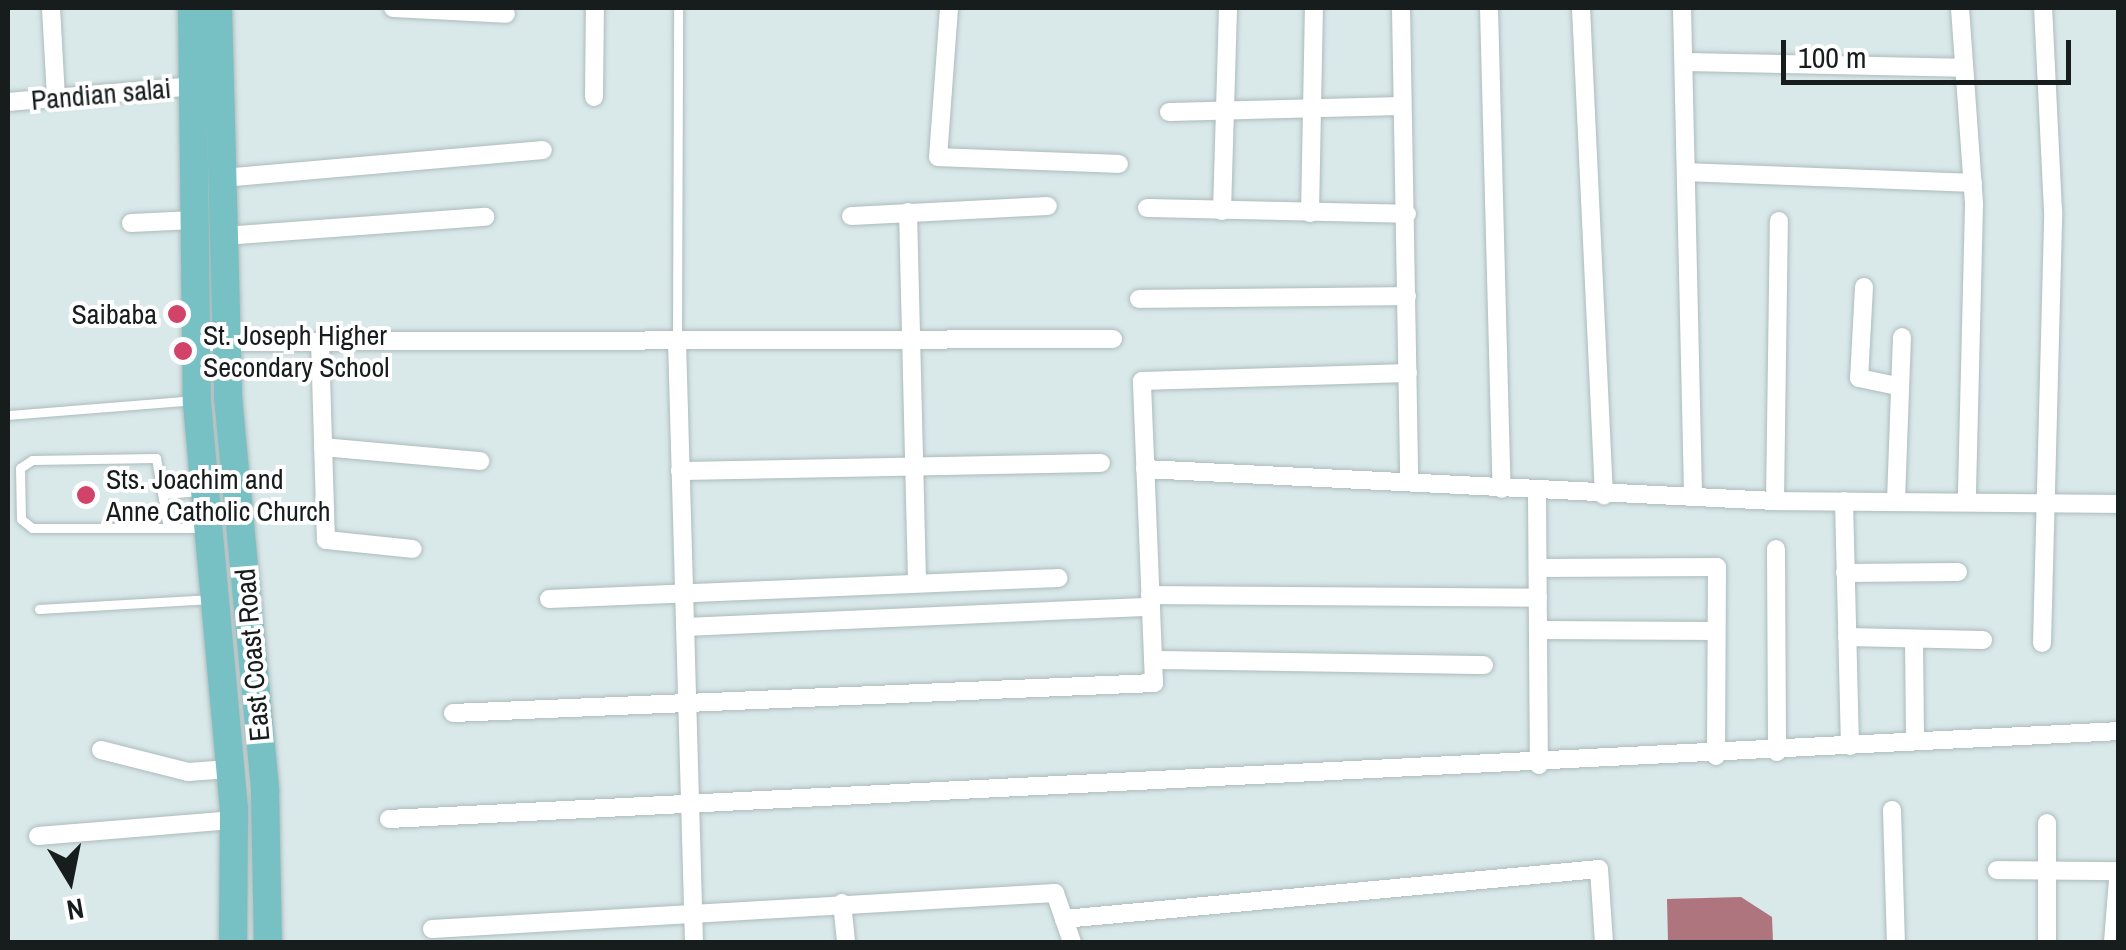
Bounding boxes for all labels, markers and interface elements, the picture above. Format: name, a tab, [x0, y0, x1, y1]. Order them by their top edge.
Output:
scale bar	[1786, 20, 2076, 82]
text: 100 m	[1798, 37, 1866, 77]
street label: Pandian salai	[30, 71, 172, 117]
place label: Saibaba	[71, 297, 157, 331]
marker: Saibaba	[166, 303, 188, 325]
place label: St. Joseph Higher Secondary School	[203, 318, 389, 384]
marker: St. Joseph Higher Secondary School	[172, 340, 194, 362]
place label: Sts. Joachim and Anne Catholic Church	[106, 462, 331, 528]
marker: Sts. Joachim and Anne Catholic Church	[75, 484, 97, 506]
street label: East Coast Road	[228, 567, 276, 743]
north arrow	[20, 830, 120, 930]
text: N	[64, 889, 87, 930]

